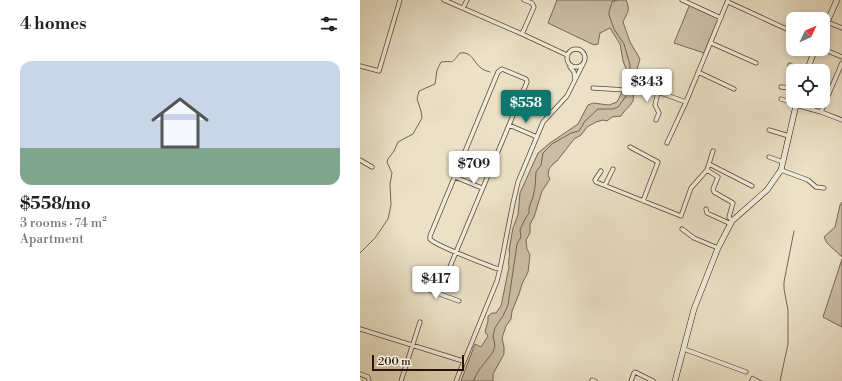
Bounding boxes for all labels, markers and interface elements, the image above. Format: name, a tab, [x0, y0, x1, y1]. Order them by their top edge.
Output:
north arrow	[786, 12, 830, 56]
map controls	[786, 12, 830, 108]
text: 4 homes	[20, 13, 87, 35]
icon: filters	[318, 13, 340, 35]
button: locate	[786, 64, 830, 108]
pin: $343	[623, 69, 671, 103]
text: $343	[631, 74, 663, 90]
icon: home	[144, 87, 216, 159]
pin: $558	[502, 90, 550, 124]
text: $558	[510, 95, 542, 111]
pin: $709	[450, 151, 498, 185]
text: $709	[458, 156, 490, 172]
text: $558/mo	[20, 193, 91, 215]
text: 3 rooms · 74 m²	[20, 215, 107, 231]
text: Apartment	[20, 231, 84, 247]
pin: $417	[412, 266, 460, 300]
text: $417	[421, 271, 451, 287]
scale bar	[372, 353, 464, 372]
text: 200 m	[378, 355, 411, 369]

